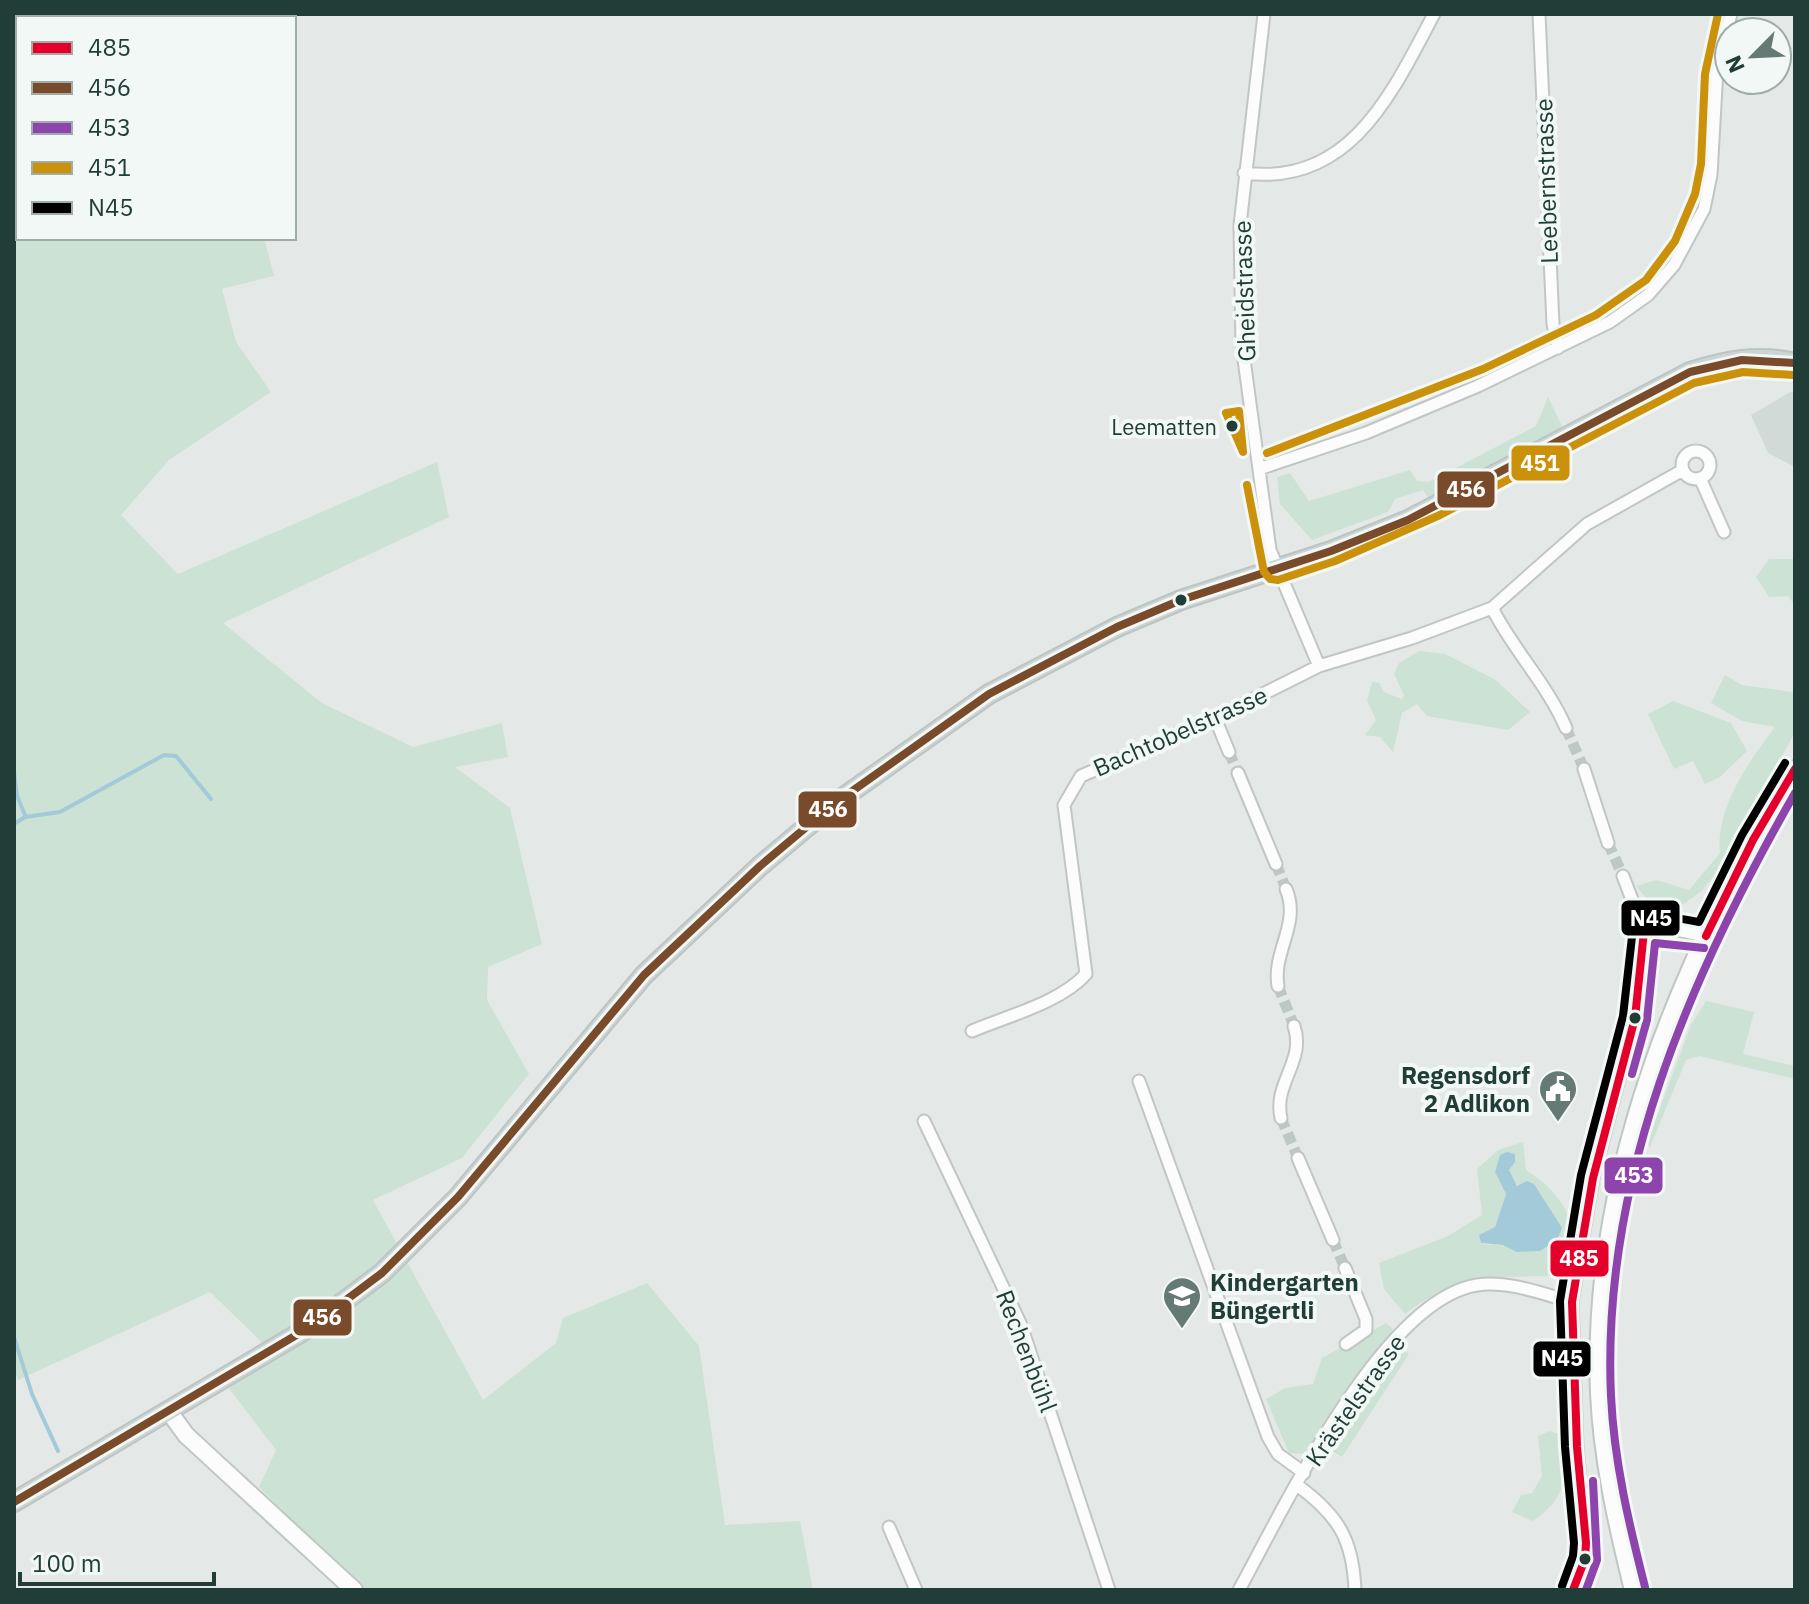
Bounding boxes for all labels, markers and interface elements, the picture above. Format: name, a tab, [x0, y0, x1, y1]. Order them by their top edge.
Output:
legend	[16, 16, 296, 240]
north arrow	[1713, 16, 1793, 96]
text: 485	[88, 31, 131, 63]
text: N	[1718, 51, 1751, 78]
text: 456	[88, 71, 131, 103]
street label: Leebernstrasse	[1527, 98, 1565, 264]
text: 453	[88, 111, 131, 143]
text: 451	[88, 151, 131, 183]
text: N45	[88, 191, 134, 223]
street label: Gheidstrasse	[1226, 220, 1262, 362]
place label: Leematten	[1111, 412, 1217, 441]
marker: Leematten	[1224, 418, 1240, 434]
line badge: 451	[1510, 444, 1571, 482]
text: 451	[1520, 448, 1560, 477]
line badge: 456	[1436, 470, 1496, 509]
text: 456	[1446, 474, 1486, 503]
unlabelled marker	[1173, 592, 1189, 608]
street label: Bachtobelstrasse	[1088, 678, 1272, 784]
line badge: 456	[797, 790, 858, 829]
text: 456	[808, 794, 848, 823]
line badge: N45	[1620, 899, 1681, 937]
text: N45	[1630, 903, 1672, 932]
unlabelled marker	[1627, 1010, 1643, 1026]
place label: Regensdorf 2 Adlikon	[1401, 1059, 1530, 1119]
public building icon: Regensdorf 2 Adlikon	[1537, 1068, 1579, 1123]
line badge: 453	[1603, 1156, 1664, 1195]
text: 453	[1614, 1160, 1654, 1189]
line badge: 485	[1549, 1239, 1610, 1278]
text: 485	[1559, 1243, 1599, 1272]
place label: Kindergarten Büngertli	[1210, 1266, 1359, 1326]
school or university icon: Kindergarten Büngertli	[1161, 1275, 1203, 1330]
street label: Rechenbühl	[989, 1285, 1065, 1417]
line badge: 456	[292, 1298, 353, 1337]
text: 456	[302, 1302, 342, 1331]
street label: Krästelstrasse	[1298, 1328, 1412, 1472]
line badge: N45	[1532, 1340, 1592, 1378]
text: N45	[1541, 1343, 1583, 1372]
scale bar	[20, 1536, 214, 1586]
text: 100 m	[32, 1547, 102, 1579]
unlabelled marker	[1577, 1551, 1593, 1567]

